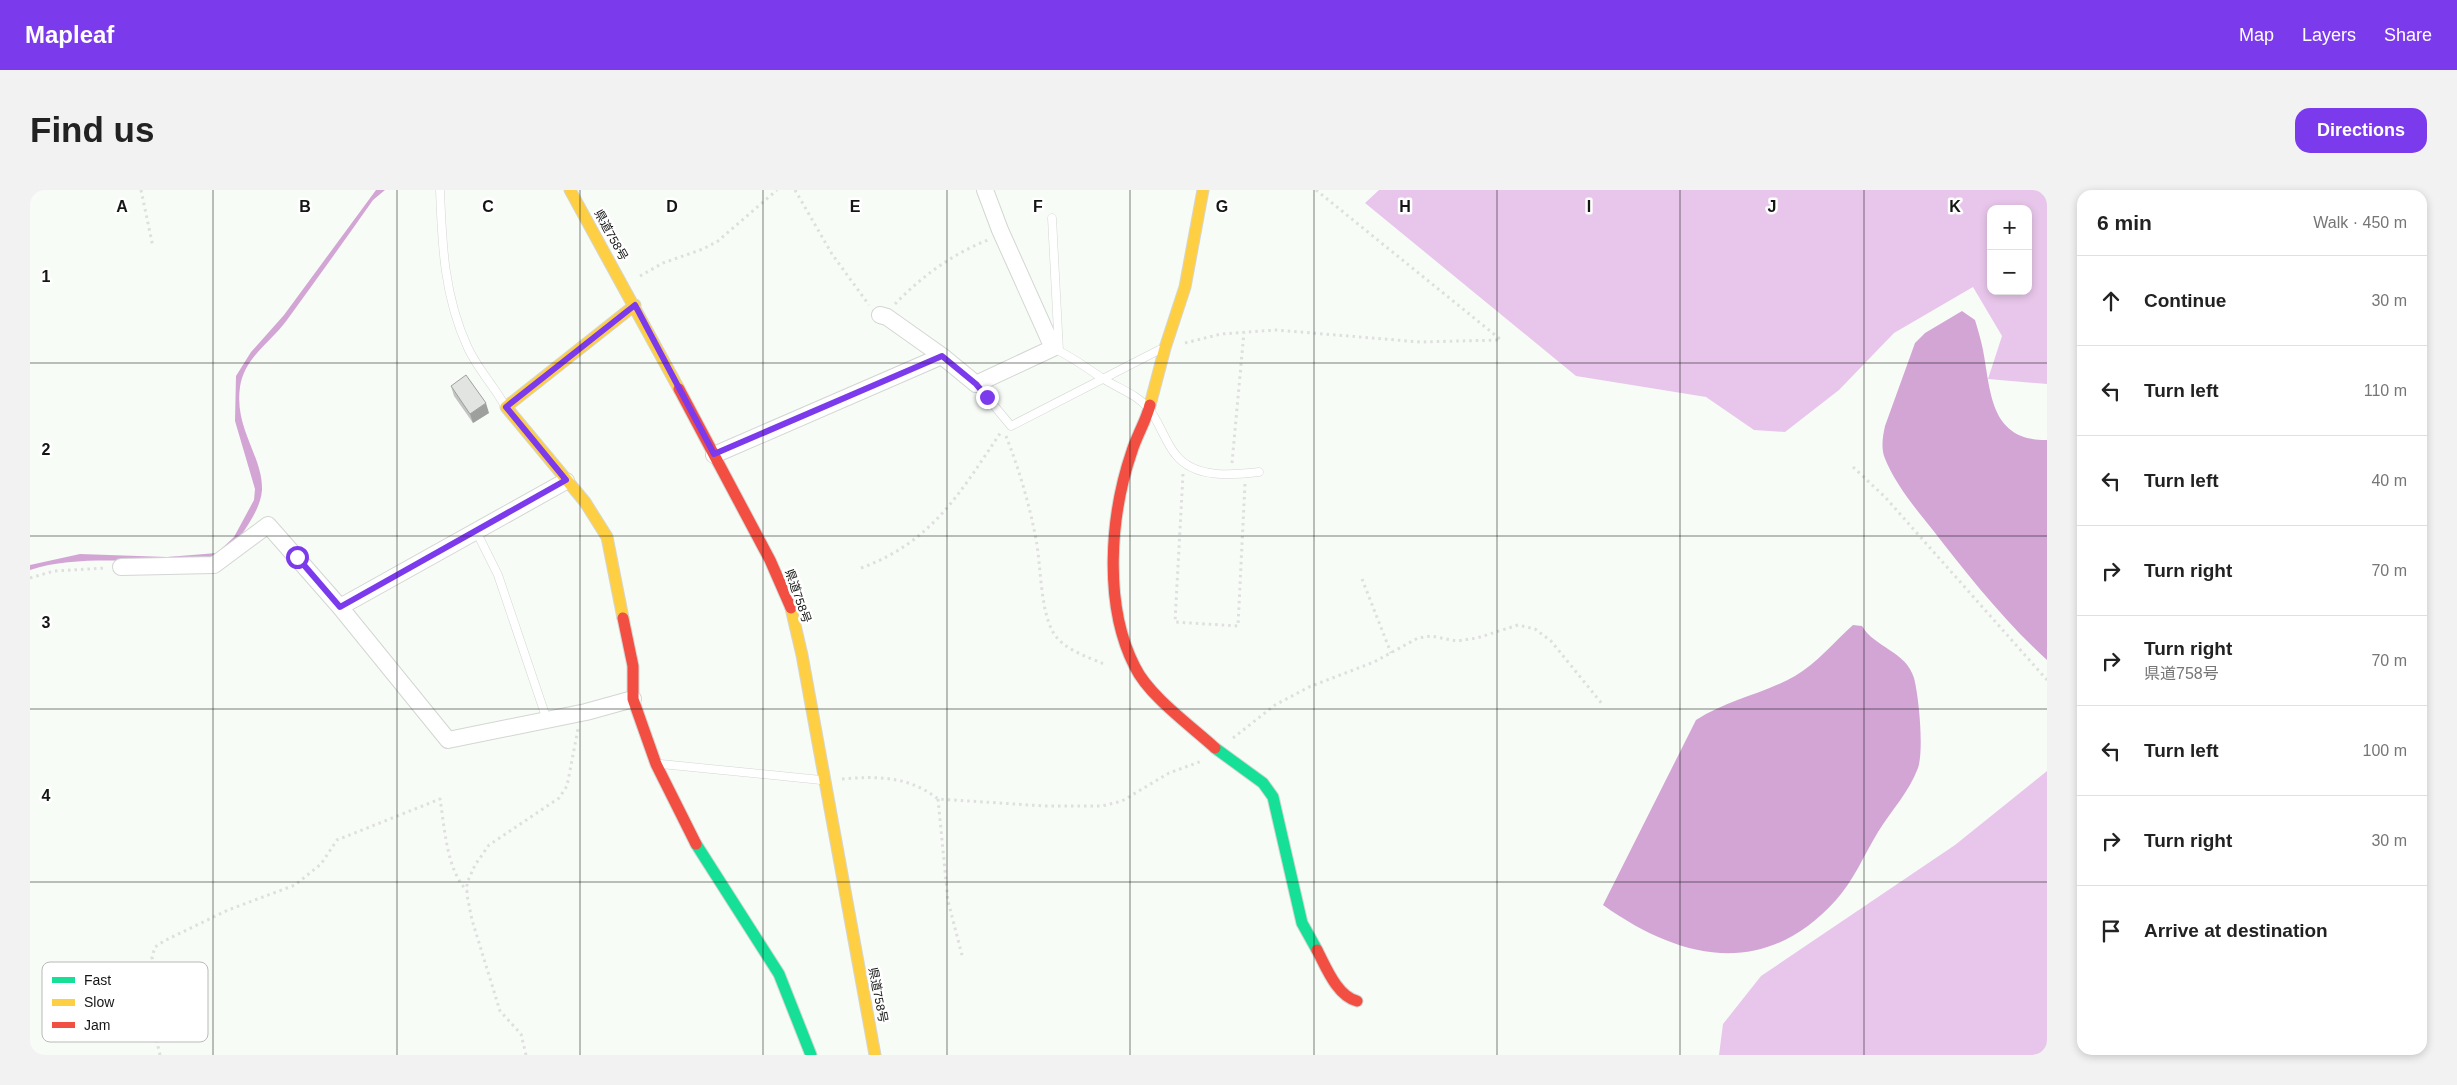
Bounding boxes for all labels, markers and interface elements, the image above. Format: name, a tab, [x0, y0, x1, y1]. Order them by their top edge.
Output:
text: Mapleaf	[25, 21, 114, 48]
text: Map	[2239, 25, 2274, 45]
text: Layers	[2302, 25, 2356, 45]
text: Share	[2384, 25, 2432, 45]
button: Directions	[2295, 108, 2427, 153]
text: Find us	[30, 110, 154, 149]
text: A	[116, 198, 128, 215]
text: B	[299, 198, 311, 215]
text: C	[482, 198, 494, 215]
text: D	[666, 198, 678, 215]
text: E	[850, 198, 861, 215]
text: F	[1033, 198, 1043, 215]
text: G	[1216, 198, 1228, 215]
text: H	[1399, 198, 1411, 215]
text: I	[1587, 198, 1591, 215]
text: J	[1768, 198, 1776, 215]
text: K	[1949, 198, 1961, 215]
map controls	[1987, 205, 2032, 295]
button: +	[1987, 205, 2032, 250]
street label: 県道758号	[591, 207, 631, 263]
text: 6 min	[2097, 211, 2152, 234]
text: Walk · 450 m	[2313, 214, 2407, 231]
button: −	[1987, 250, 2032, 295]
text: 1	[42, 268, 51, 285]
icon: ahead	[2097, 287, 2125, 315]
text: Continue	[2144, 290, 2226, 311]
text: 30 m	[2371, 292, 2407, 309]
icon: left	[2097, 377, 2125, 405]
text: Turn left	[2144, 380, 2219, 401]
text: 110 m	[2364, 382, 2407, 399]
route end	[976, 386, 999, 409]
text: 2	[42, 441, 51, 458]
icon: left	[2097, 467, 2125, 495]
text: Turn left	[2144, 470, 2219, 491]
text: 40 m	[2371, 472, 2407, 489]
route start	[286, 546, 309, 569]
icon: right	[2097, 557, 2125, 585]
text: Turn right	[2144, 560, 2232, 581]
text: 70 m	[2371, 562, 2407, 579]
street label: 県道758号	[782, 567, 814, 625]
text: 3	[42, 614, 51, 631]
text: Turn right	[2144, 638, 2232, 659]
icon: right	[2097, 647, 2125, 675]
text: 70 m	[2371, 652, 2407, 669]
text: 県道758号	[2144, 665, 2219, 682]
icon: left	[2097, 737, 2125, 765]
text: Turn left	[2144, 740, 2219, 761]
text: 100 m	[2363, 742, 2407, 759]
text: 4	[42, 787, 51, 804]
icon: right	[2097, 827, 2125, 855]
text: Turn right	[2144, 830, 2232, 851]
text: 30 m	[2371, 832, 2407, 849]
icon: arrive	[2097, 917, 2125, 945]
text: Arrive at destination	[2144, 920, 2328, 941]
legend	[42, 962, 208, 1042]
street label: 県道758号	[866, 966, 890, 1024]
text: Fast	[84, 972, 111, 988]
text: Slow	[84, 994, 115, 1010]
text: Jam	[84, 1017, 110, 1033]

